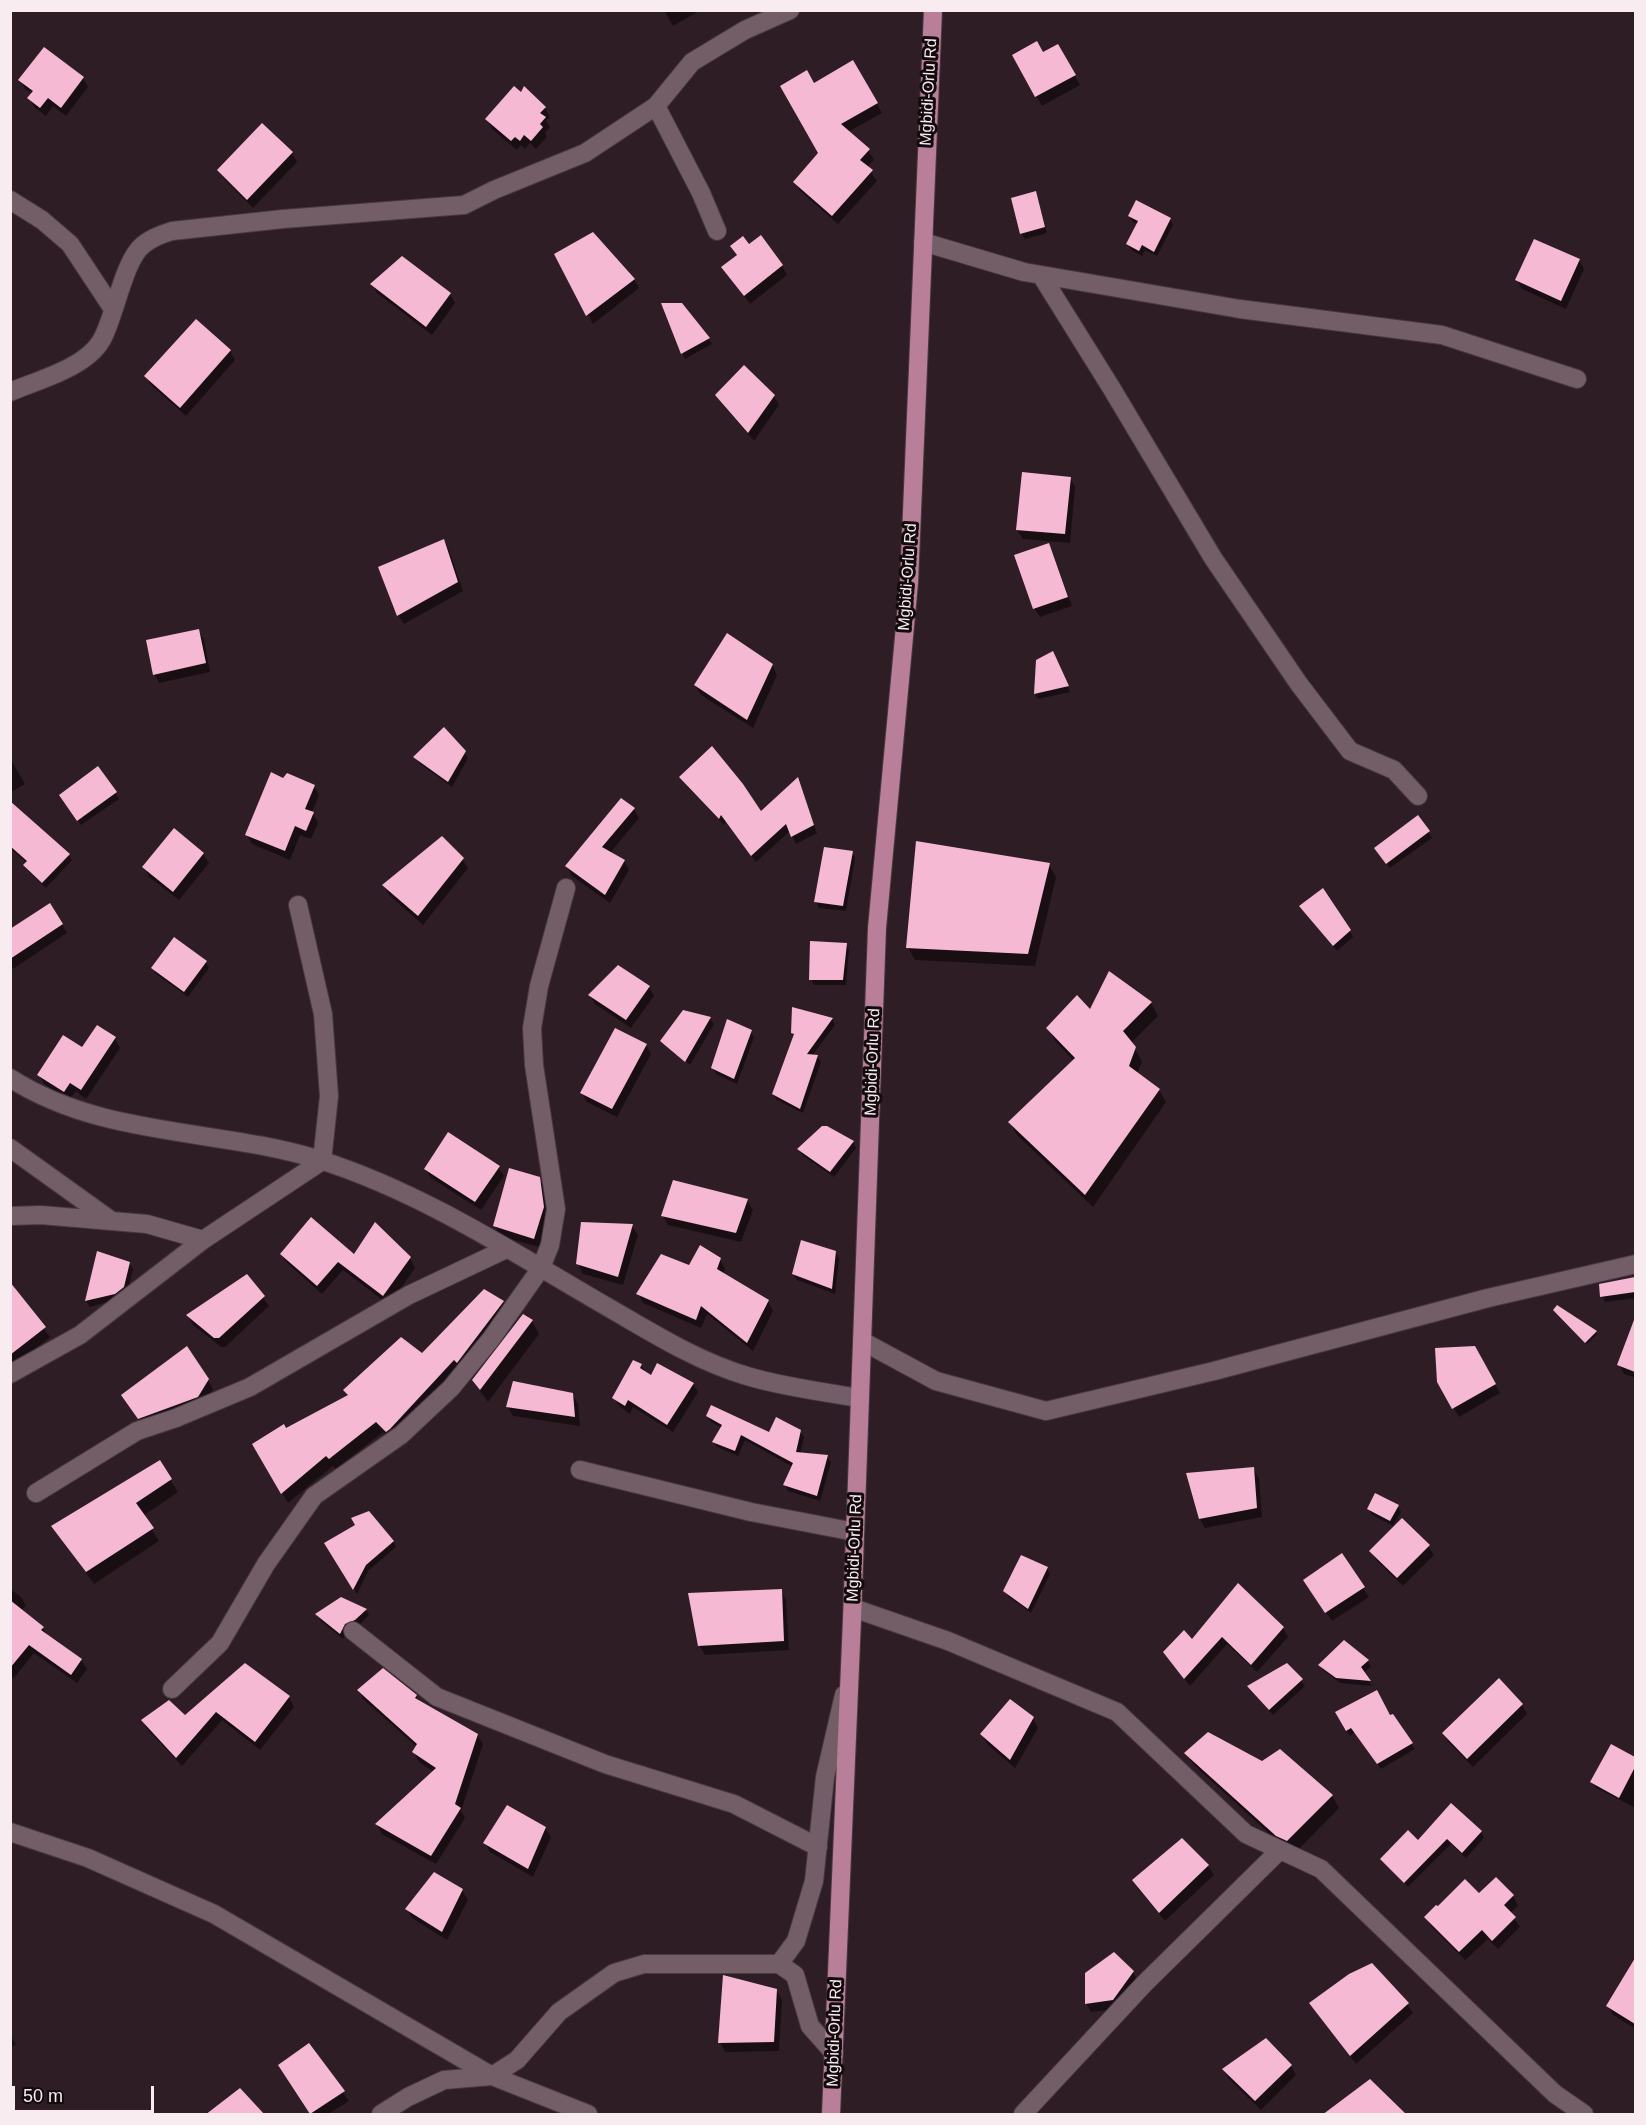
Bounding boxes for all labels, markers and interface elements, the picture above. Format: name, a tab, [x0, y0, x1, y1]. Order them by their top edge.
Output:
street label: Mgbidi-Orlu Rd	[917, 38, 941, 146]
street label: Mgbidi-Orlu Rd	[895, 523, 921, 631]
street label: Mgbidi-Orlu Rd	[862, 1008, 884, 1116]
street label: Mgbidi-Orlu Rd	[844, 1494, 866, 1602]
street label: Mgbidi-Orlu Rd	[824, 1979, 846, 2087]
scale bar	[15, 2074, 158, 2112]
text: 50 m	[23, 2086, 63, 2106]

